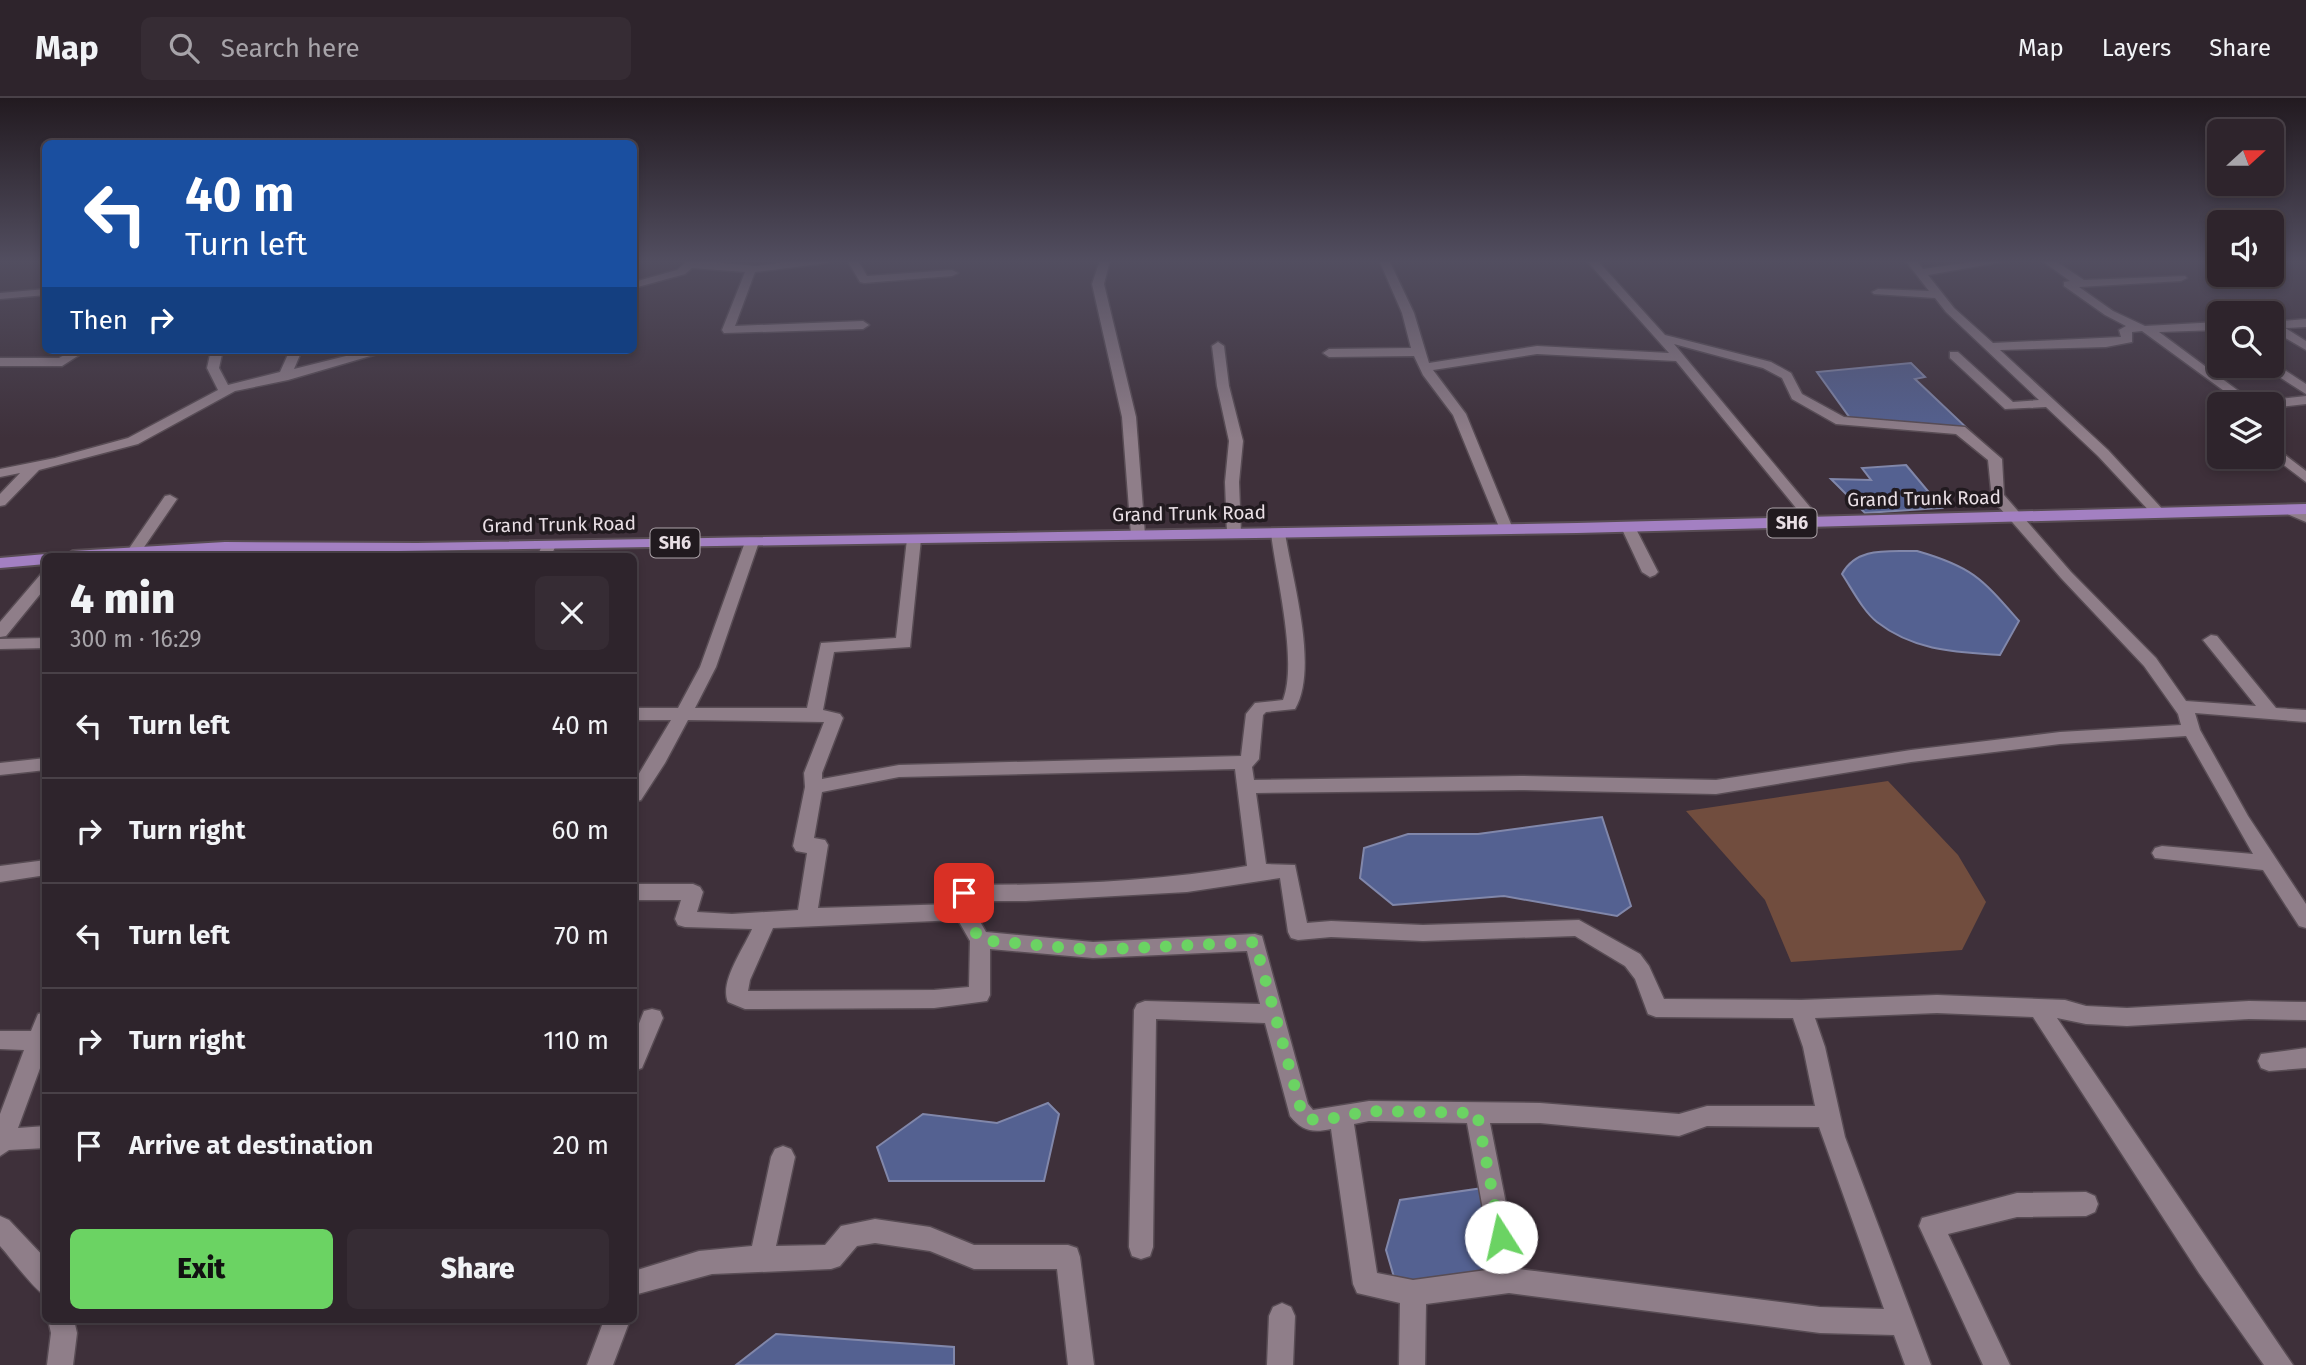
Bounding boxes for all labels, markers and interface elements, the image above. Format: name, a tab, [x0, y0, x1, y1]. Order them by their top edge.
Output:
search box	[141, 17, 631, 80]
text: Map	[35, 28, 99, 68]
icon: search	[165, 29, 203, 67]
text: Search here	[221, 33, 360, 64]
text: Map	[2018, 34, 2064, 62]
text: Layers	[2102, 34, 2171, 62]
text: Share	[2209, 34, 2271, 62]
north arrow	[2207, 119, 2284, 196]
map controls	[2207, 119, 2284, 469]
text: 40 m	[185, 165, 294, 224]
icon: left	[70, 168, 161, 259]
button: sound	[2207, 210, 2284, 287]
text: Turn left	[185, 225, 307, 263]
icon: right	[142, 301, 180, 339]
button: search	[2207, 301, 2284, 378]
text: Then	[70, 305, 128, 336]
button: layers	[2207, 392, 2284, 469]
street label: Grand Trunk Road	[1847, 486, 2001, 511]
street label: Grand Trunk Road	[1112, 501, 1266, 526]
road number: SH6	[1768, 508, 1816, 538]
street label: Grand Trunk Road	[482, 512, 636, 537]
road number: SH6	[650, 528, 700, 558]
text: 4 min	[70, 574, 175, 624]
button: close	[535, 576, 609, 650]
text: 300 m · 16:29	[70, 625, 202, 653]
icon: left	[70, 707, 108, 745]
text: Turn left	[129, 710, 230, 741]
text: 40 m	[551, 710, 609, 741]
icon: right	[70, 812, 108, 850]
text: Turn right	[129, 815, 246, 846]
text: 60 m	[551, 815, 609, 846]
pin	[934, 863, 994, 923]
icon: arrive	[945, 874, 983, 912]
icon: left	[70, 917, 108, 955]
text: Turn left	[129, 920, 230, 951]
text: 70 m	[554, 920, 609, 951]
icon: right	[70, 1022, 108, 1060]
text: Turn right	[129, 1025, 246, 1056]
text: 110 m	[543, 1025, 609, 1056]
icon: arrive	[70, 1127, 108, 1165]
text: Arrive at destination	[129, 1130, 373, 1161]
text: 20 m	[552, 1130, 609, 1161]
position arrow	[1464, 1200, 1538, 1274]
button: Exit	[70, 1229, 333, 1309]
button: Share	[347, 1229, 609, 1309]

